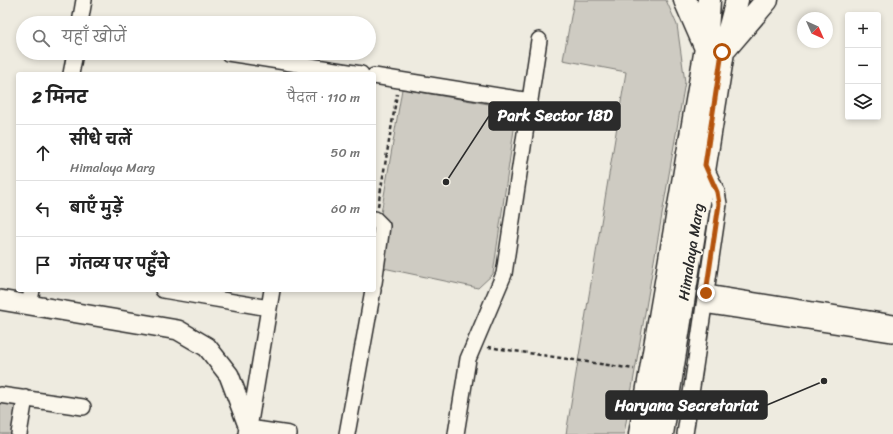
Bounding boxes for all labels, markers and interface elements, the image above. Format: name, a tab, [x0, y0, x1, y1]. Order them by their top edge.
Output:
north arrow	[797, 12, 833, 48]
map controls	[845, 12, 881, 120]
button: +	[845, 12, 881, 48]
search box	[16, 16, 376, 60]
text: यहाँ खोजें	[62, 24, 127, 50]
icon: search	[30, 27, 52, 49]
route start	[713, 43, 731, 61]
button: −	[845, 48, 881, 84]
text: 2 मिनट	[32, 82, 88, 112]
button: layers	[845, 84, 881, 120]
text: पैदल · 110 m	[287, 86, 360, 109]
text: Park Sector 18D	[498, 101, 613, 130]
callout: Park Sector 18D	[489, 102, 620, 130]
text: सीधे चलें	[70, 127, 131, 153]
text: 50 m	[330, 141, 360, 164]
icon: ahead	[32, 142, 54, 164]
text: Himalaya Marg	[70, 156, 155, 179]
text: बाएँ मुड़ें	[70, 195, 123, 221]
text: 60 m	[331, 197, 360, 220]
icon: left	[32, 198, 54, 220]
street label: Himalaya Marg	[670, 201, 712, 303]
text: गंतव्य पर पहुँचे	[70, 251, 169, 277]
icon: arrive	[32, 254, 54, 276]
route end	[697, 284, 715, 302]
callout: Haryana Secretariat	[606, 391, 767, 419]
text: Haryana Secretariat	[614, 391, 759, 420]

